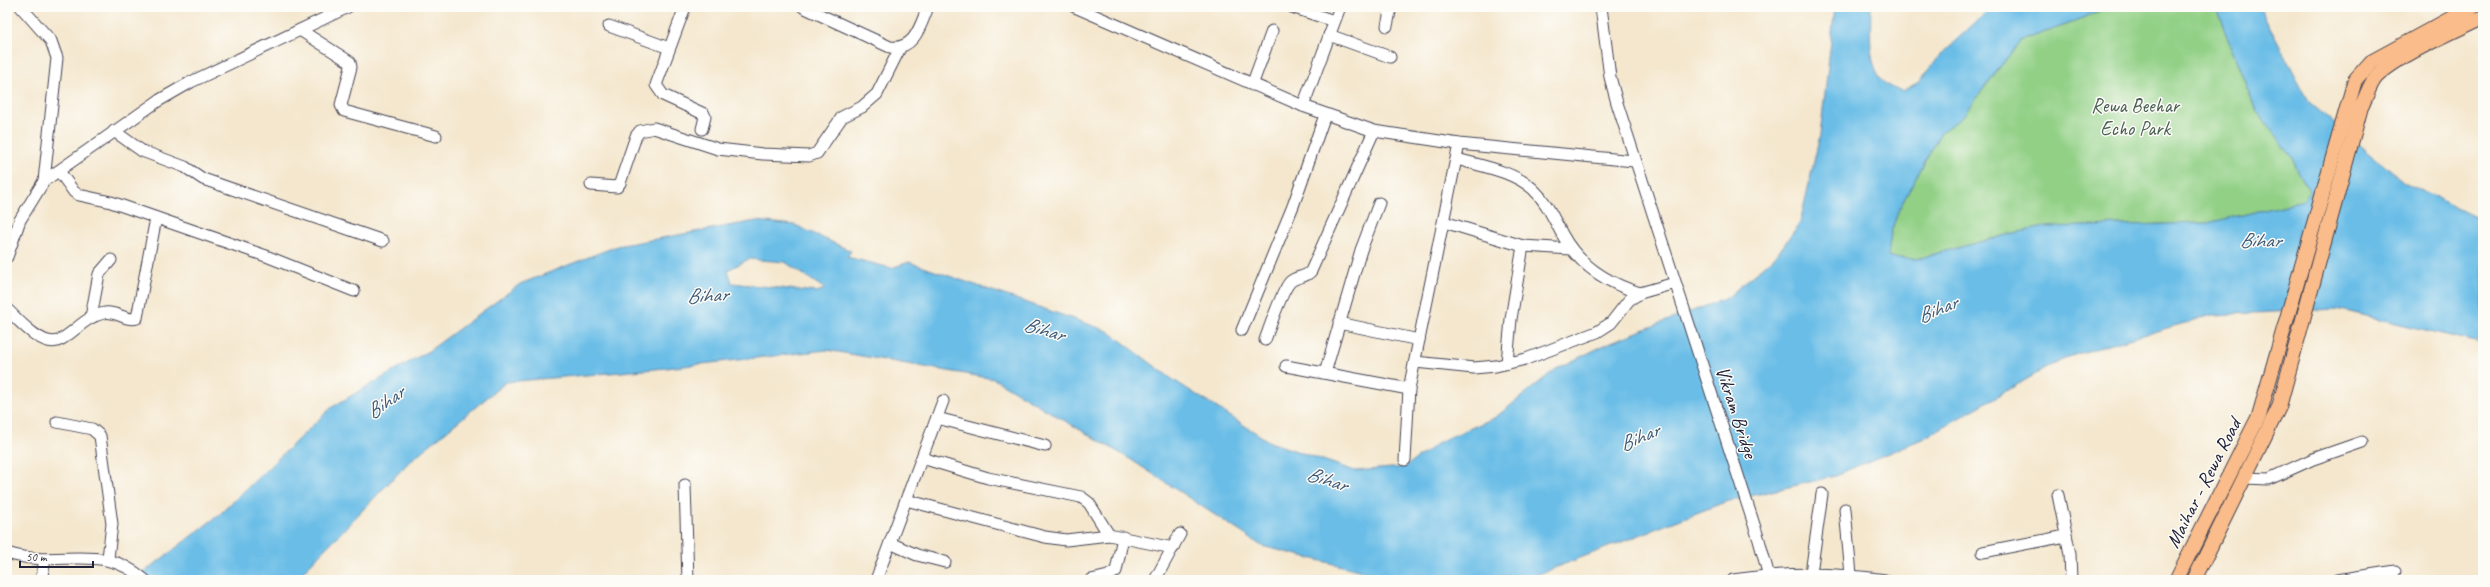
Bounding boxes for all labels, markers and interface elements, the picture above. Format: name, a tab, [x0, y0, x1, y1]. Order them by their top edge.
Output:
park label: Rewa Beehar Echo Park	[2091, 93, 2181, 141]
water label: Bihar	[2239, 227, 2284, 253]
water label: Bihar	[686, 281, 731, 309]
water label: Bihar	[1913, 288, 1964, 329]
water label: Bihar	[1021, 311, 1071, 348]
street label: Vikram Bridge	[1710, 363, 1764, 463]
water label: Bihar	[361, 378, 412, 424]
street label: Maihar - Rewa Road	[2160, 412, 2248, 552]
water label: Bihar	[1615, 416, 1666, 457]
water label: Bihar	[1304, 460, 1354, 499]
scale bar	[20, 543, 93, 569]
text: 50 m	[26, 549, 48, 565]

